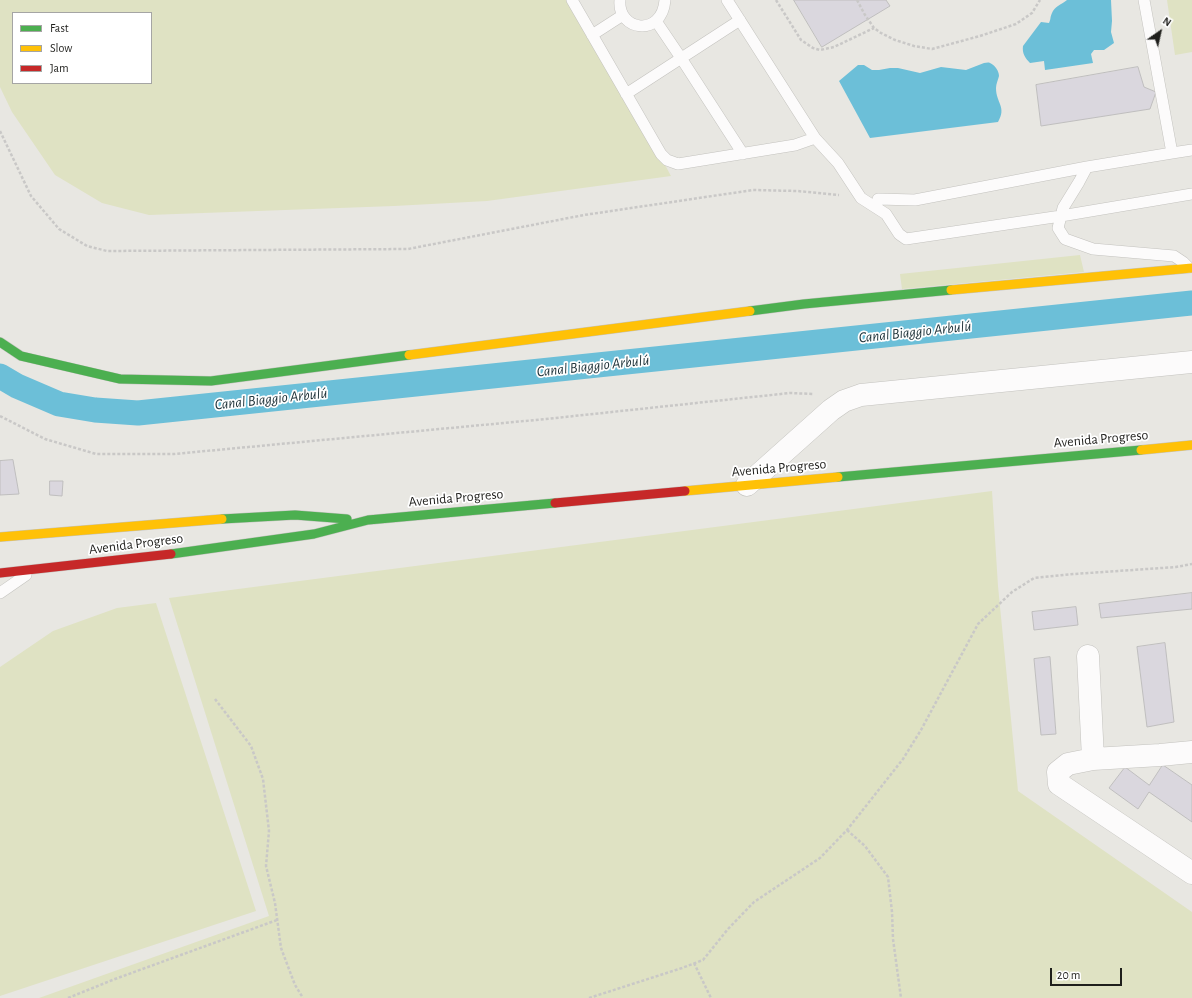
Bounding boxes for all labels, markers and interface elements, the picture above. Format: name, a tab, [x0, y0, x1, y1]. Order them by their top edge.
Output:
legend	[12, 12, 152, 84]
north arrow	[1140, 12, 1180, 52]
text: N	[1161, 15, 1173, 28]
text: Fast	[50, 22, 69, 34]
text: Slow	[50, 42, 72, 54]
text: Jam	[50, 62, 69, 74]
water label: Canal Biaggio Arbulú	[858, 317, 972, 347]
water label: Canal Biaggio Arbulú	[536, 351, 650, 381]
water label: Canal Biaggio Arbulú	[214, 384, 328, 414]
street label: Avenida Progreso	[1053, 426, 1149, 452]
street label: Avenida Progreso	[731, 455, 827, 481]
street label: Avenida Progreso	[408, 485, 504, 511]
street label: Avenida Progreso	[88, 530, 184, 558]
scale bar	[1052, 960, 1124, 986]
text: 20 m	[1057, 969, 1080, 981]

